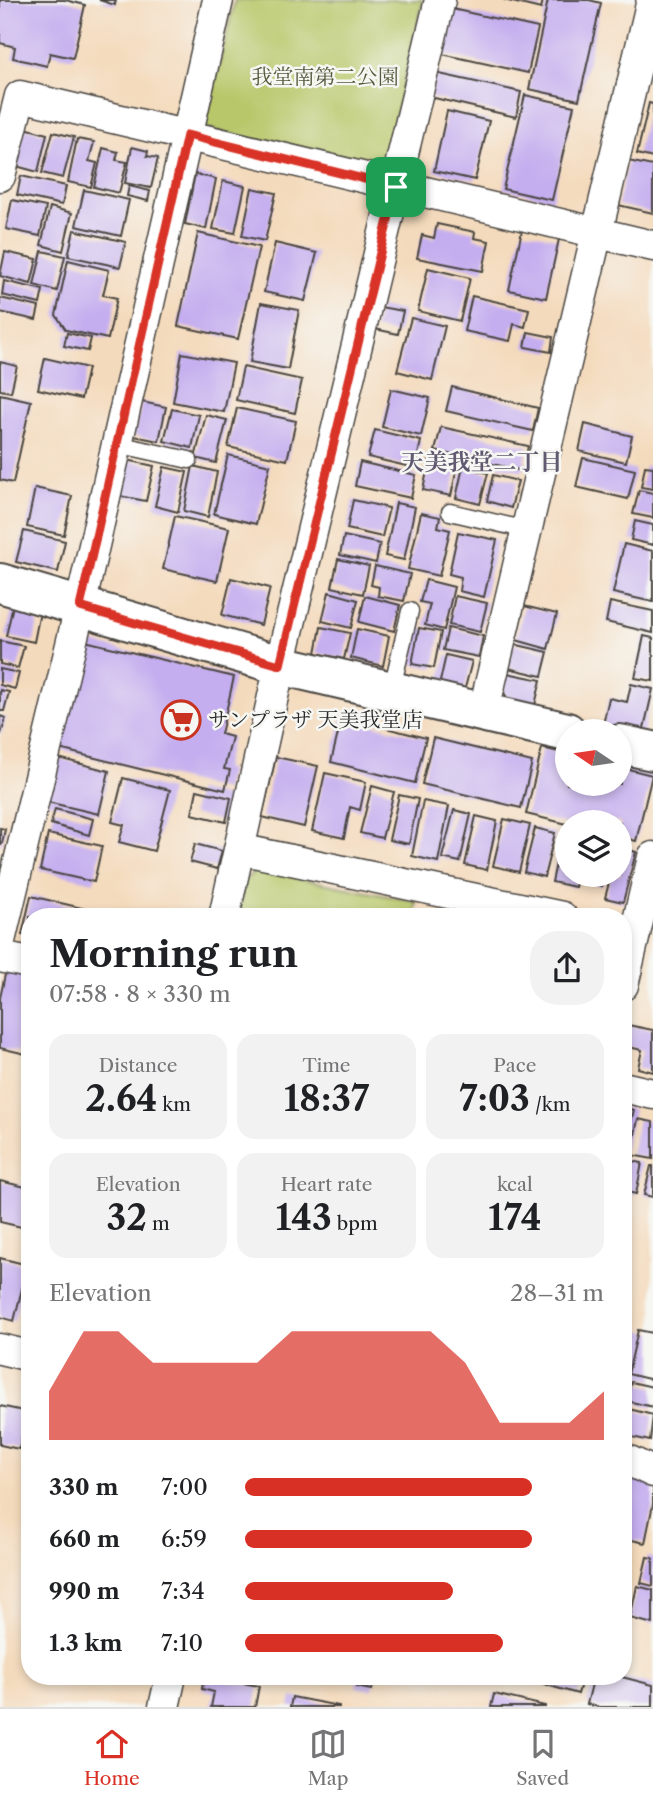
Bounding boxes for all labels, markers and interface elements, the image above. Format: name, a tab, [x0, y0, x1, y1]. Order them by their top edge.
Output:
park label: 我堂南第二公園	[252, 64, 399, 89]
pin	[366, 157, 426, 217]
icon: arrive	[377, 168, 415, 206]
district label: 天美我堂二丁目	[402, 448, 563, 476]
supermarket icon: サンプラザ 天美我堂店	[160, 699, 202, 741]
place label: サンプラザ 天美我堂店	[208, 707, 423, 732]
north arrow	[555, 719, 632, 796]
map controls	[555, 719, 632, 887]
button: layers	[555, 810, 632, 887]
text: Morning run	[49, 930, 298, 977]
button: share	[530, 931, 604, 1005]
text: 07:58 · 8 × 330 m	[49, 980, 231, 1008]
text: Distance	[99, 1054, 177, 1077]
text: Time	[302, 1054, 351, 1077]
text: Pace	[493, 1054, 536, 1077]
text: 2.64	[85, 1077, 157, 1120]
text: 18:37	[284, 1077, 369, 1120]
text: 7:03	[459, 1077, 530, 1120]
text: km	[157, 1093, 191, 1116]
text: /km	[530, 1093, 570, 1116]
text: Elevation	[96, 1173, 181, 1196]
text: Heart rate	[281, 1173, 372, 1196]
text: kcal	[497, 1173, 533, 1196]
text: 32	[107, 1196, 147, 1239]
text: 143	[275, 1196, 332, 1239]
text: 174	[488, 1196, 542, 1239]
text: m	[147, 1212, 170, 1235]
text: bpm	[332, 1212, 378, 1235]
text: Elevation	[49, 1279, 152, 1307]
text: 28–31 m	[510, 1279, 604, 1307]
text: 330 m	[49, 1473, 118, 1501]
text: 7:00	[161, 1473, 208, 1501]
text: 660 m	[49, 1525, 120, 1553]
text: 6:59	[161, 1525, 207, 1553]
text: 990 m	[49, 1577, 120, 1605]
text: 7:34	[161, 1577, 205, 1605]
text: 1.3 km	[49, 1629, 123, 1657]
text: 7:10	[161, 1629, 203, 1657]
tab: Home	[84, 1725, 140, 1790]
tab: Map	[308, 1725, 348, 1790]
tab: Saved	[516, 1725, 569, 1790]

